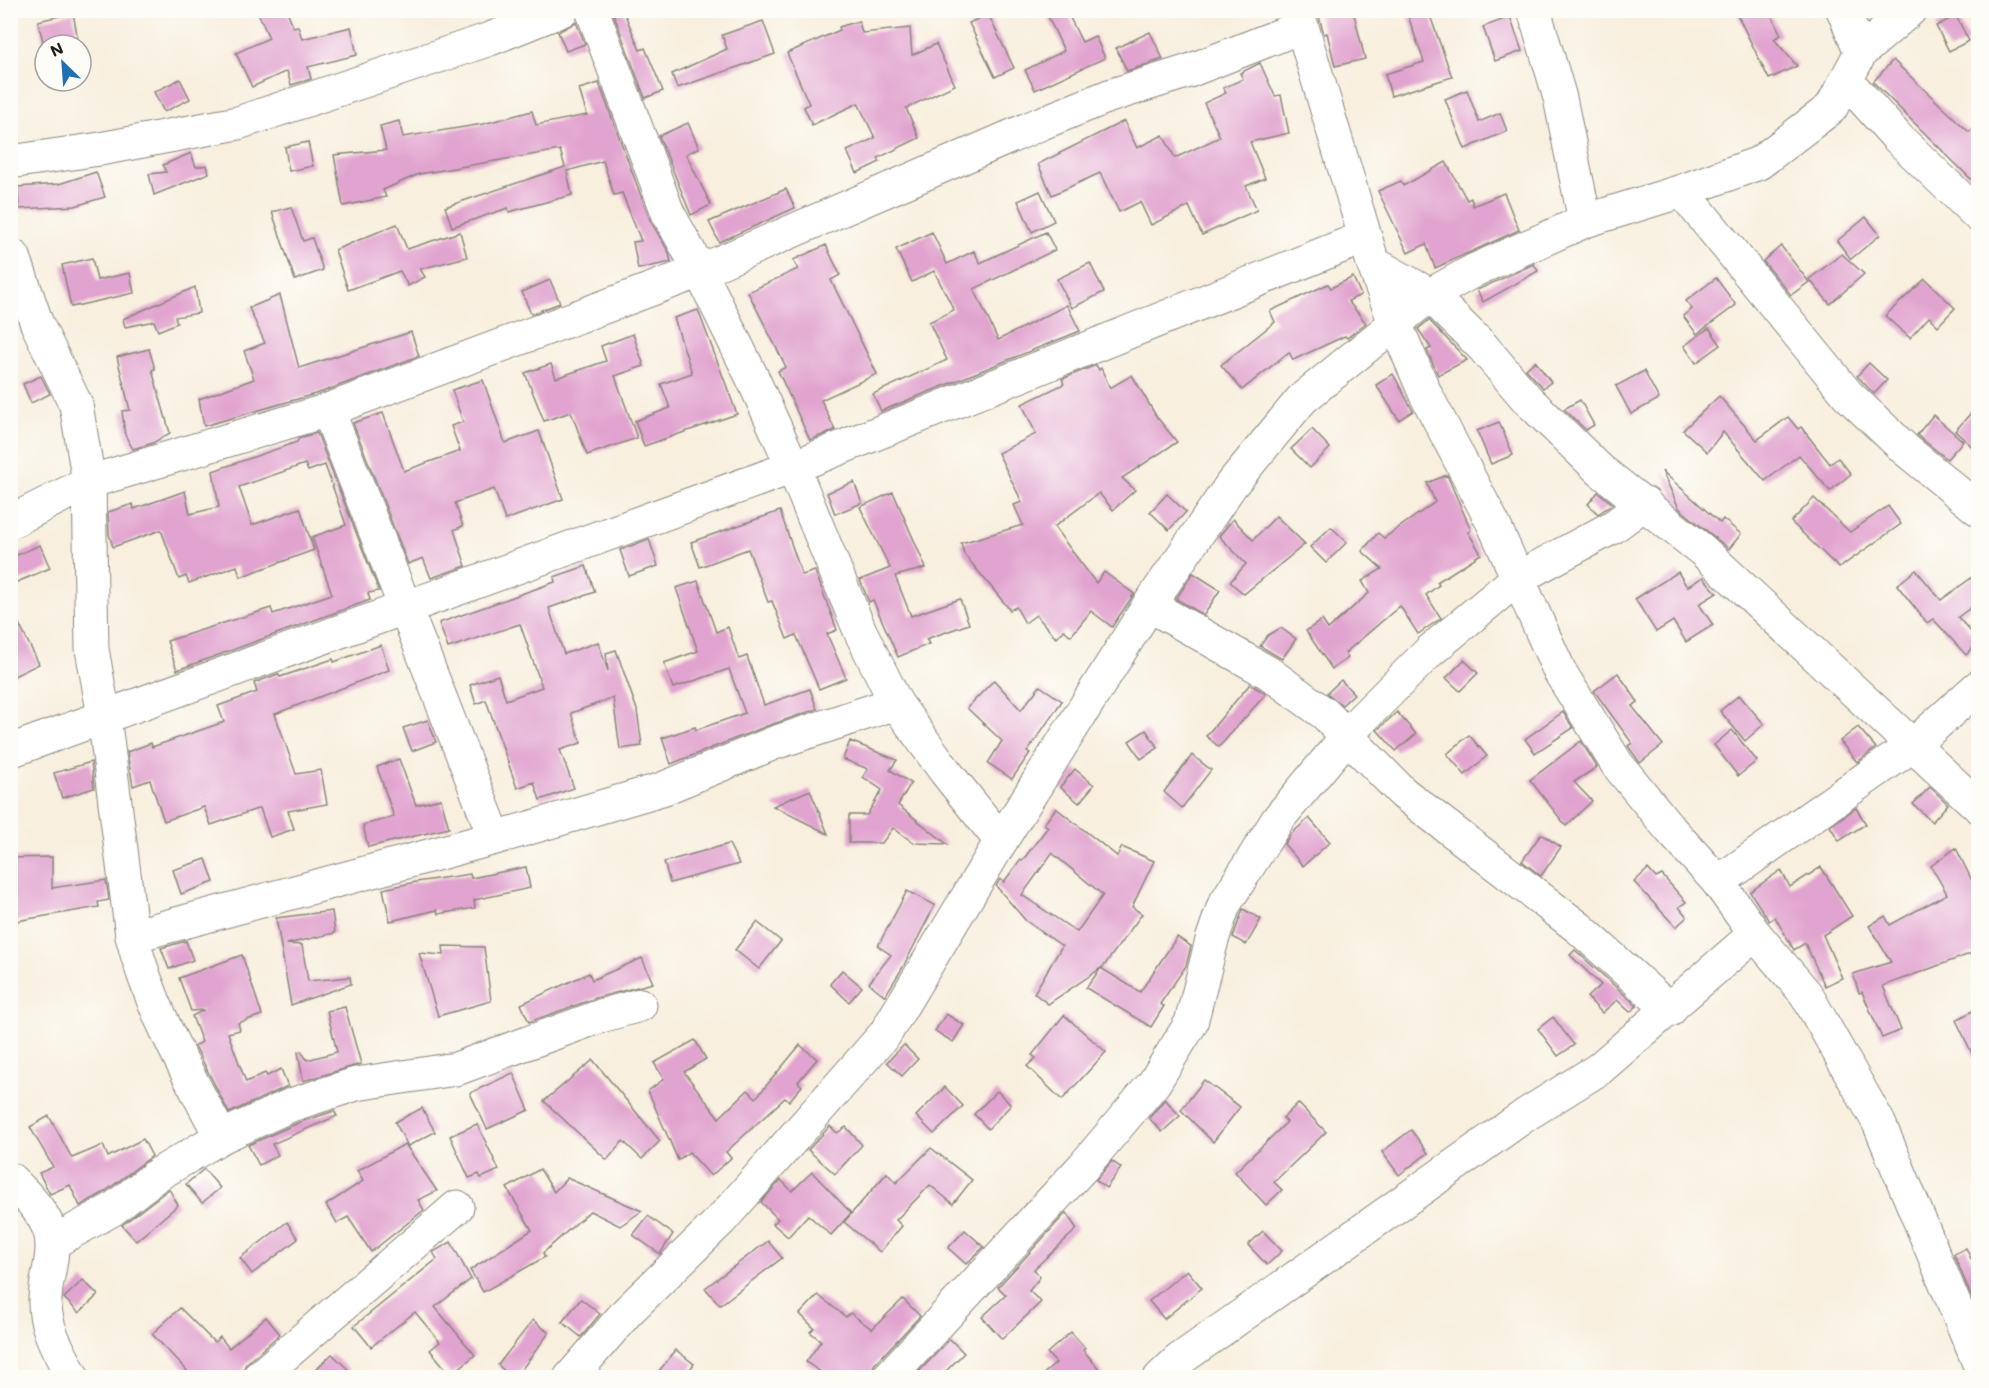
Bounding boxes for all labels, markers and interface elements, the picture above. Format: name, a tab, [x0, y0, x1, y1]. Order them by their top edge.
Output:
north arrow	[33, 33, 93, 93]
text: N	[47, 37, 66, 61]

